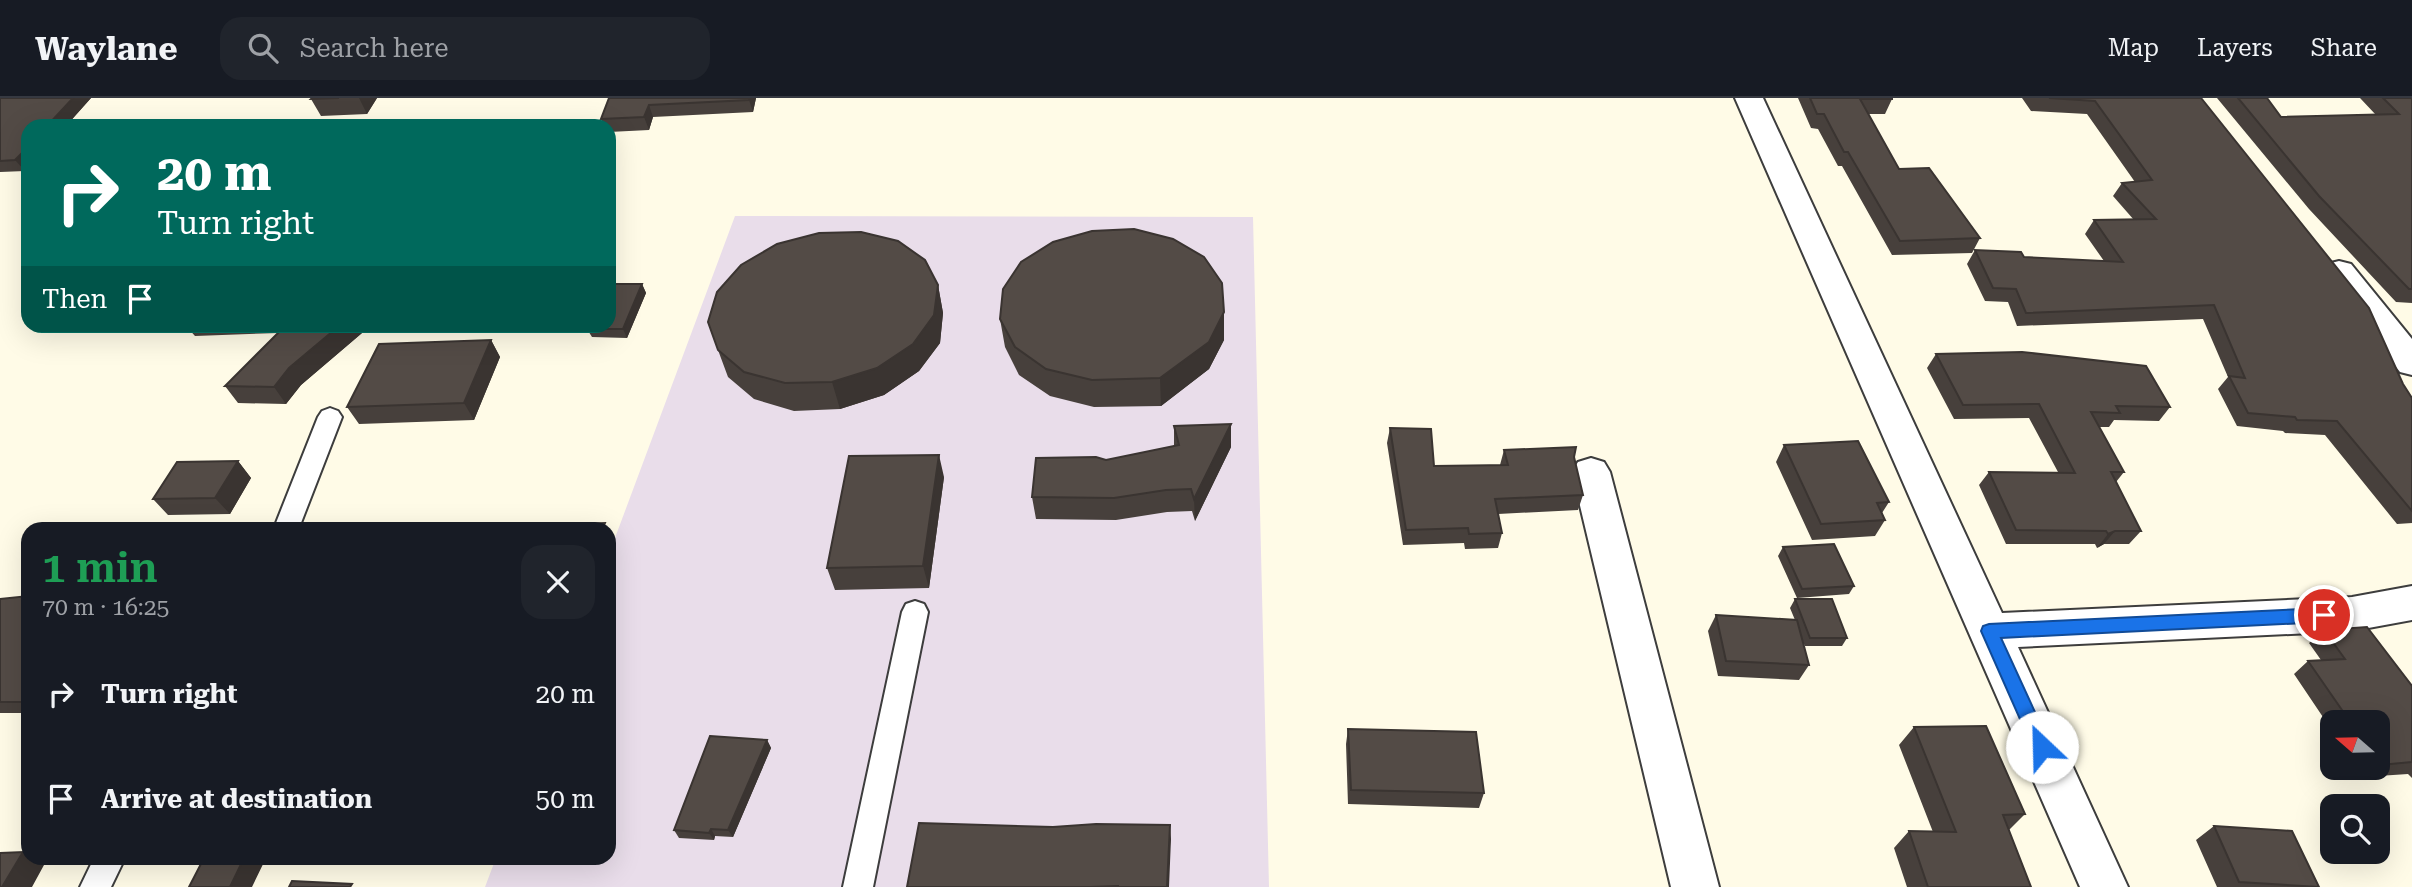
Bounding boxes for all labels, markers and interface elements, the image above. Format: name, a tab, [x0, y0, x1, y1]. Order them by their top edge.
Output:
search box	[220, 17, 710, 80]
text: Waylane	[35, 29, 178, 68]
icon: search	[244, 29, 282, 67]
text: Search here	[300, 33, 449, 63]
text: Map	[2108, 34, 2159, 62]
text: Layers	[2197, 34, 2273, 62]
text: Share	[2311, 34, 2377, 62]
text: 20 m	[157, 145, 272, 202]
icon: right	[42, 147, 133, 238]
text: Turn right	[157, 204, 314, 242]
icon: arrive	[121, 280, 159, 318]
text: Then	[42, 284, 107, 314]
text: 1 min	[42, 543, 158, 592]
button: close	[521, 545, 595, 619]
pin	[2294, 585, 2354, 645]
text: 70 m · 16:25	[42, 594, 169, 621]
icon: arrive	[2305, 596, 2343, 634]
icon: right	[42, 675, 80, 713]
text: Turn right	[101, 679, 237, 709]
text: 20 m	[536, 679, 595, 709]
position arrow	[2005, 710, 2079, 784]
north arrow	[2320, 710, 2390, 780]
map controls	[2320, 710, 2390, 864]
icon: arrive	[42, 780, 80, 818]
text: Arrive at destination	[101, 784, 372, 814]
text: 50 m	[536, 784, 595, 814]
button: search	[2320, 794, 2390, 864]

